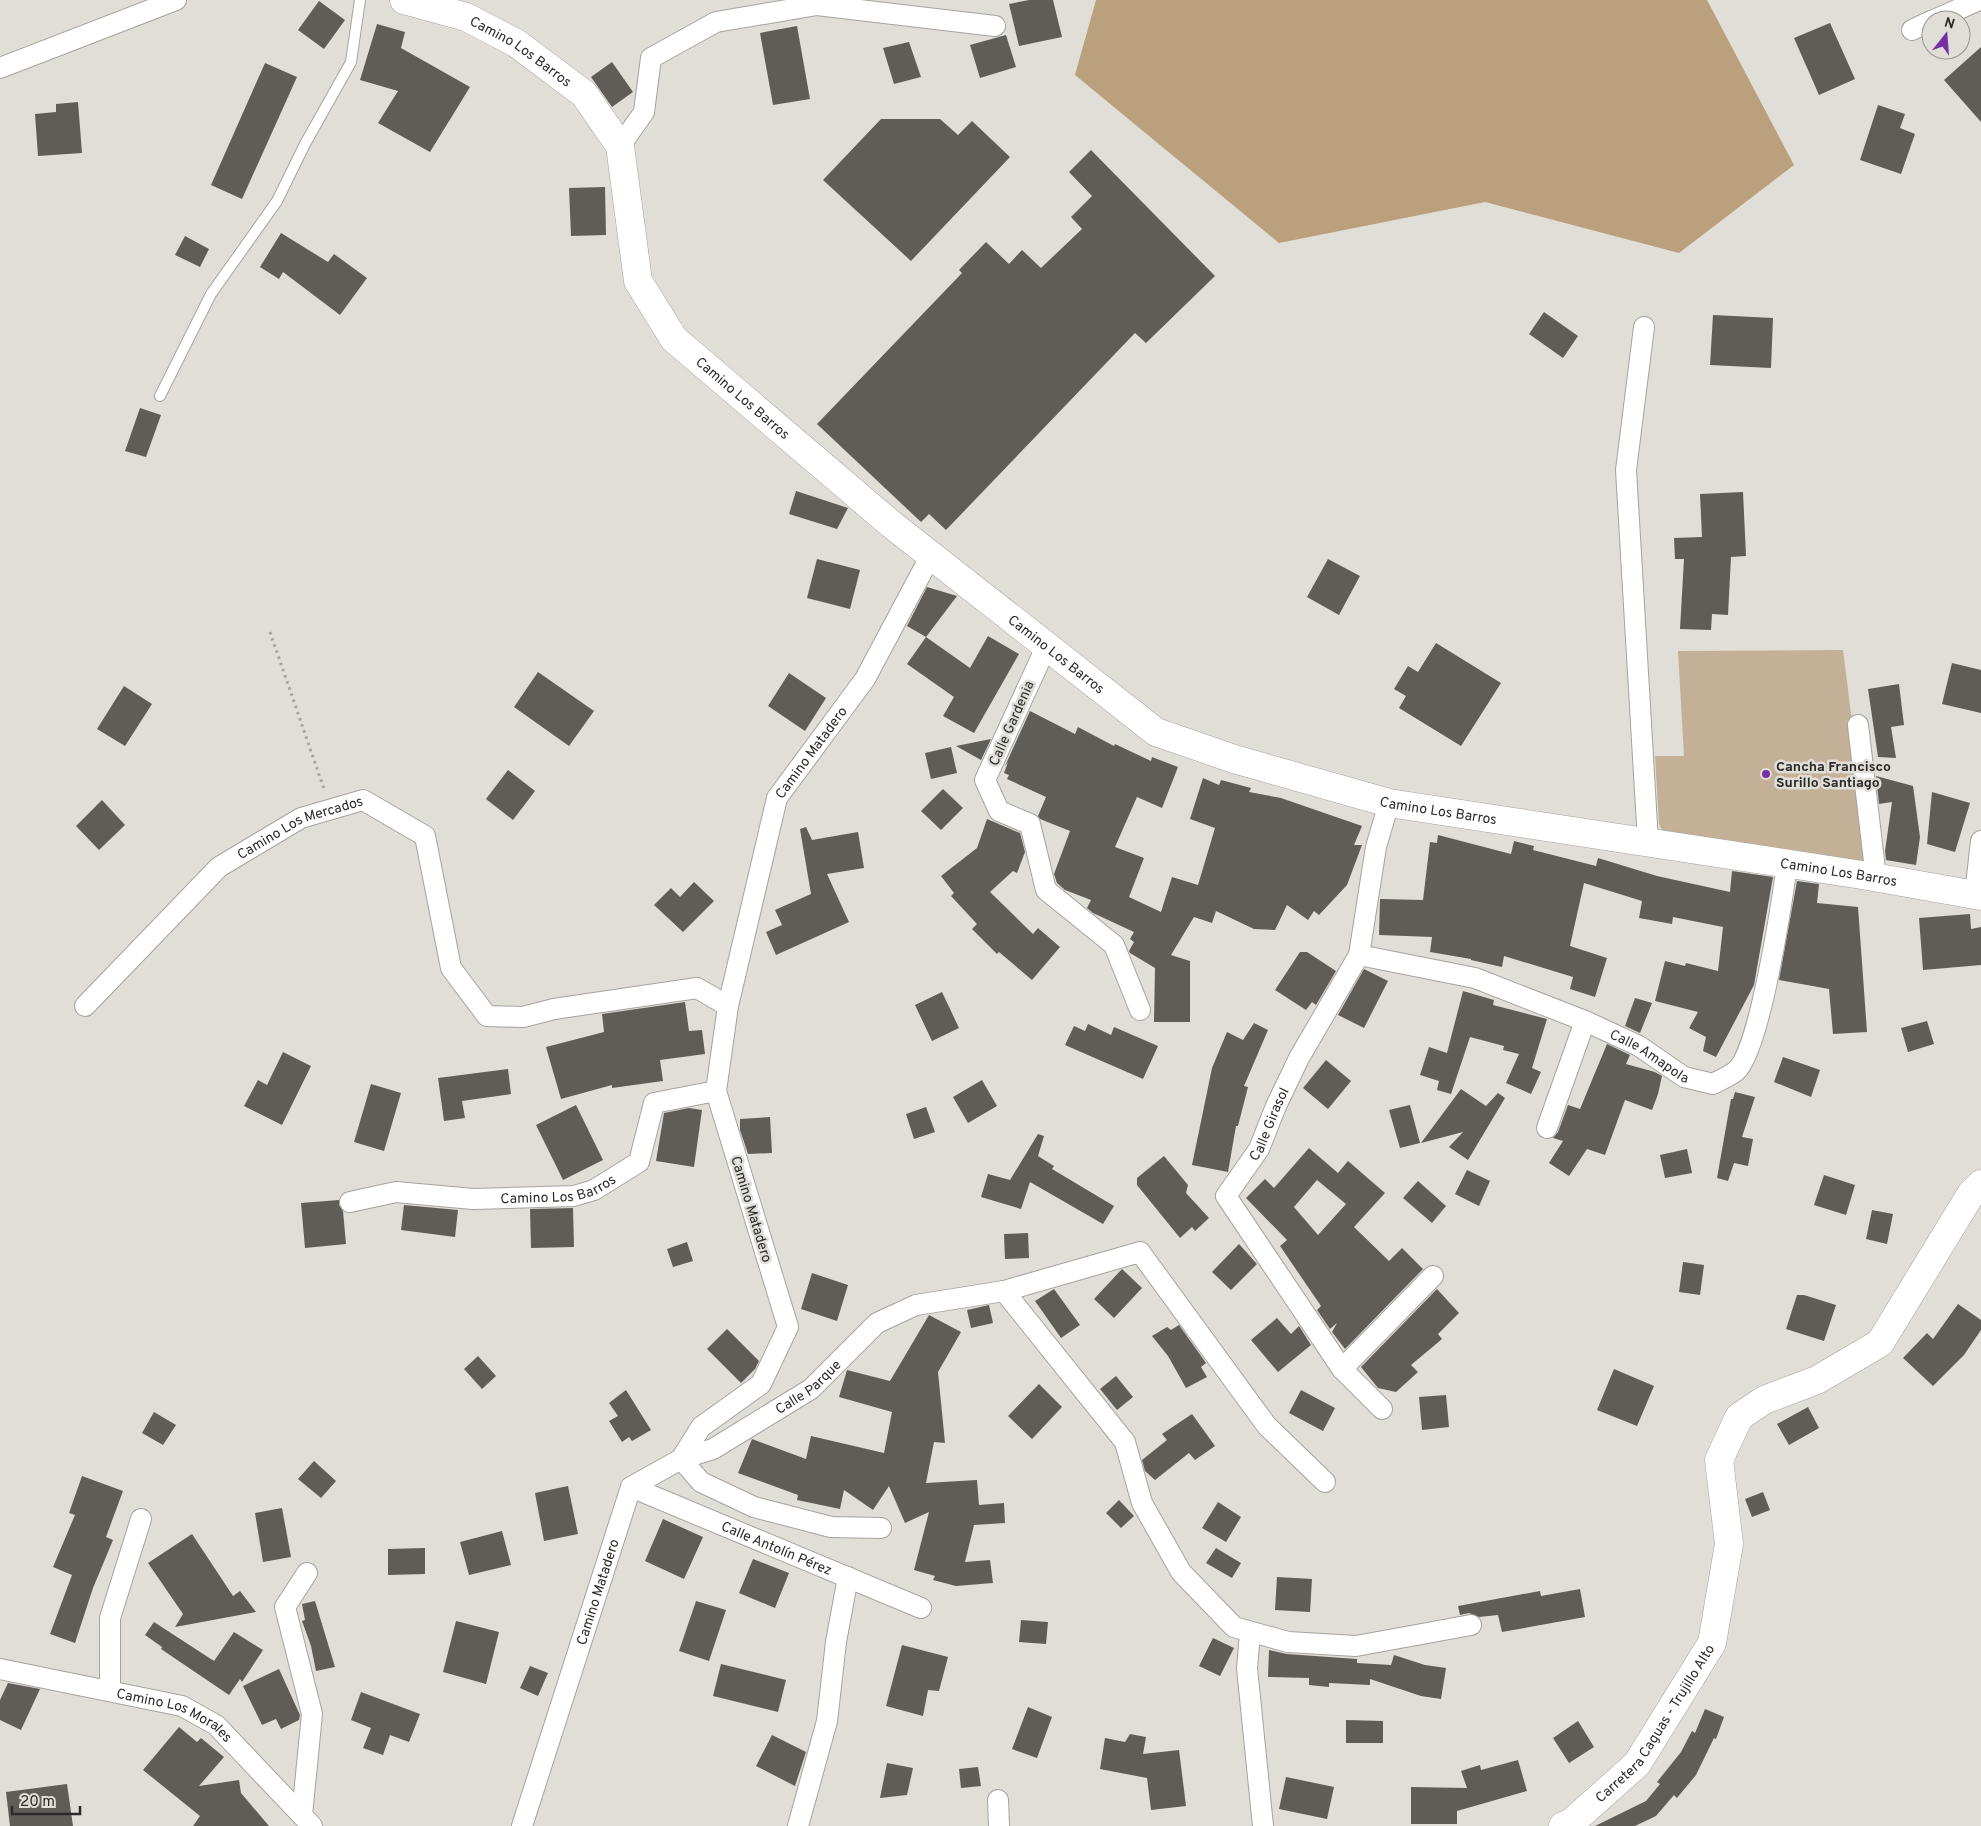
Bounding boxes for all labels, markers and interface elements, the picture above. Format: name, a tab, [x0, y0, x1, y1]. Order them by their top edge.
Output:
north arrow	[1921, 10, 1971, 60]
street label: Camino Los Barros	[466, 13, 574, 91]
text: N	[1942, 14, 1957, 34]
street label: Camino Los Barros	[692, 354, 793, 444]
street label: Camino Los Barros	[1004, 612, 1107, 698]
street label: Calle Gardenia	[986, 678, 1039, 769]
street label: Camino Matadero	[772, 704, 852, 803]
place label: Cancha Francisco Surillo Santiago	[1776, 759, 1891, 792]
marker: Cancha Francisco Surillo Santiago	[1760, 768, 1772, 780]
street label: Camino Los Mercados	[235, 793, 365, 864]
street label: Camino Los Barros	[1377, 794, 1498, 829]
street label: Camino Los Barros	[1779, 856, 1898, 891]
street label: Calle Amapola	[1607, 1027, 1690, 1088]
street label: Calle Girasol	[1246, 1085, 1293, 1165]
street label: Camino Matadero	[726, 1154, 775, 1265]
street label: Camino Los Barros	[500, 1171, 619, 1208]
street label: Calle Parque	[773, 1357, 845, 1419]
street label: Calle Antolín Pérez	[718, 1519, 834, 1580]
street label: Camino Matadero	[574, 1537, 624, 1647]
street label: Carretera Caguas - Trujillo Alto	[1592, 1642, 1719, 1807]
street label: Camino Los Morales	[115, 1686, 235, 1747]
scale bar	[12, 1784, 80, 1816]
text: 20 m	[20, 1793, 55, 1812]

